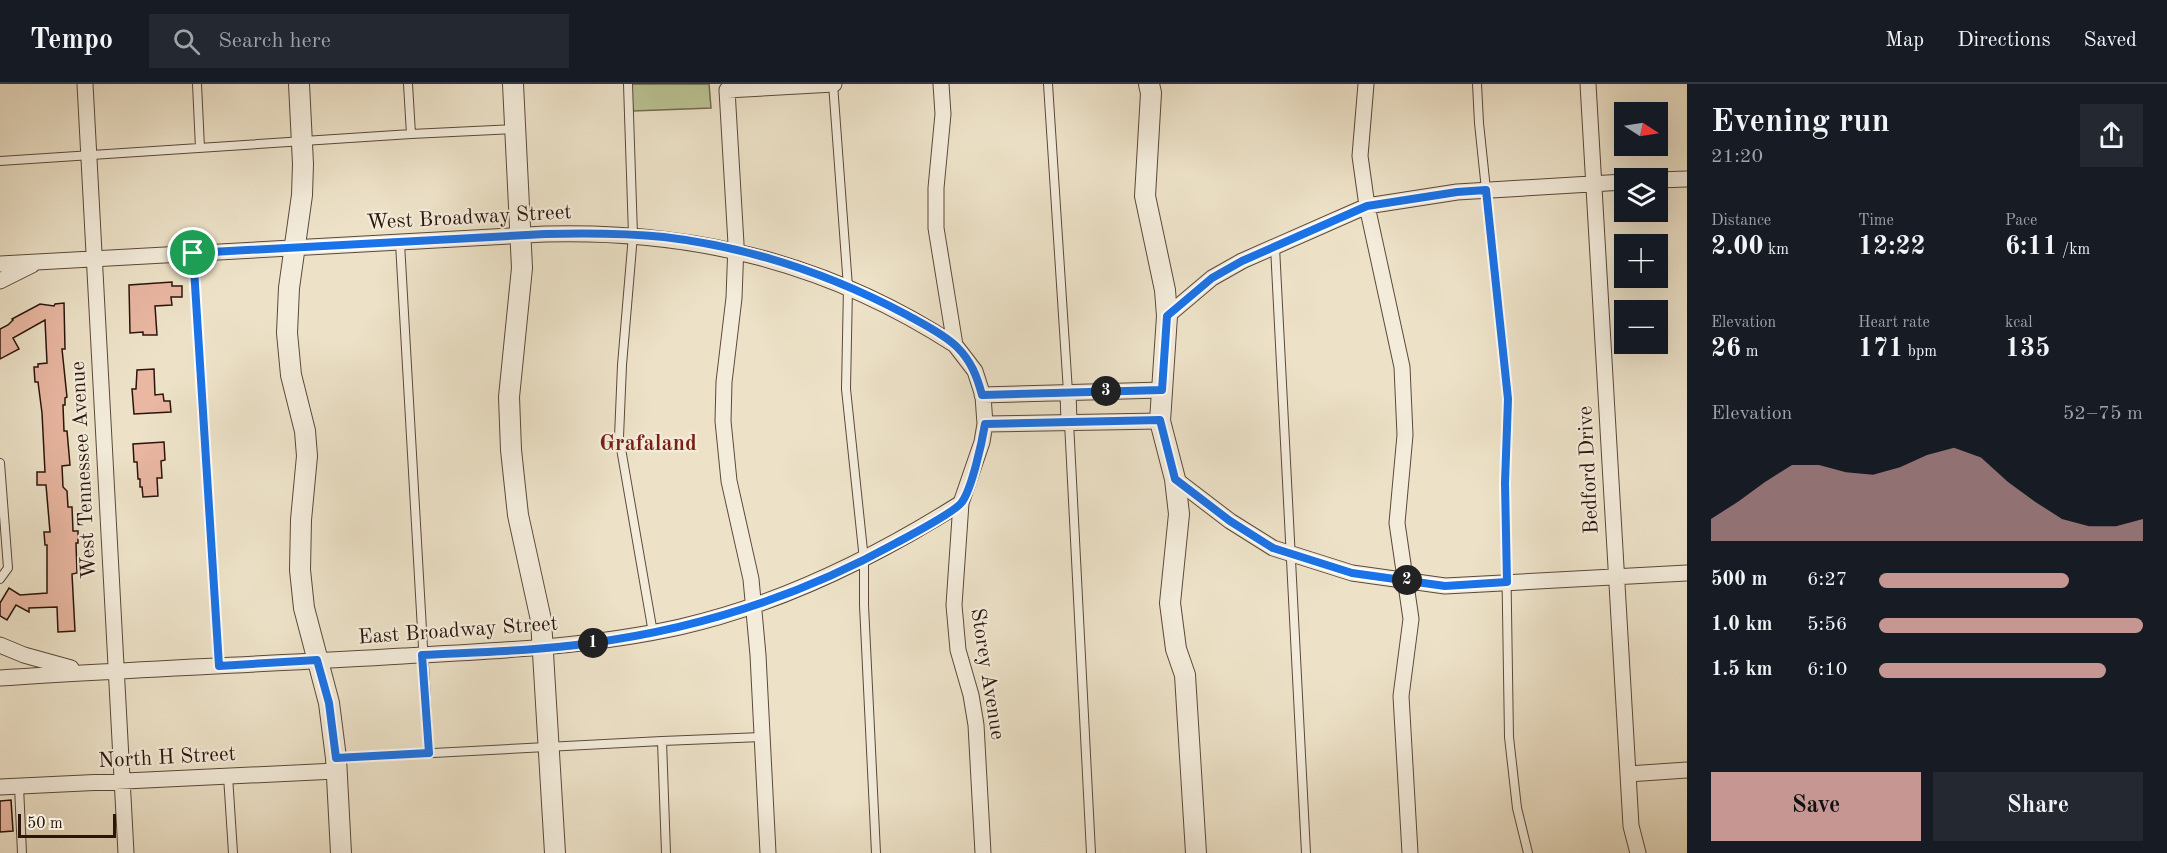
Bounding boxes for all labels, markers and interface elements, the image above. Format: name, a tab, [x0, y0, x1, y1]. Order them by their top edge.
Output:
search box	[149, 14, 569, 68]
icon: search	[170, 25, 203, 58]
text: Tempo	[30, 27, 113, 55]
text: Search here	[218, 30, 331, 52]
text: Map	[1885, 30, 1924, 51]
text: Directions	[1957, 30, 2051, 51]
text: Saved	[2084, 30, 2137, 51]
north arrow	[1614, 102, 1668, 156]
map controls	[1614, 102, 1668, 354]
button: share	[2080, 104, 2143, 167]
text: Evening run	[1711, 106, 1890, 139]
text: 21:20	[1711, 147, 1763, 167]
button: layers	[1614, 168, 1668, 222]
street label: West Broadway Street	[366, 202, 572, 234]
text: Distance	[1711, 213, 1771, 229]
text: Time	[1858, 213, 1894, 229]
text: Pace	[2005, 213, 2037, 229]
pin	[167, 227, 218, 278]
button: +	[1614, 234, 1668, 288]
text: 2.00	[1711, 234, 1764, 260]
text: 12:22	[1858, 234, 1926, 260]
text: 6:11	[2005, 234, 2058, 260]
icon: arrive	[176, 236, 209, 269]
text: km	[1764, 242, 1789, 258]
text: /km	[2058, 242, 2090, 258]
button: −	[1614, 300, 1668, 354]
text: Elevation	[1711, 315, 1776, 331]
text: Heart rate	[1858, 315, 1930, 331]
text: kcal	[2005, 315, 2033, 331]
text: 26	[1711, 336, 1741, 362]
text: 171	[1858, 336, 1903, 362]
text: 135	[2005, 336, 2050, 362]
text: m	[1741, 344, 1758, 360]
text: bpm	[1903, 344, 1937, 360]
street label: West Tennessee Avenue	[68, 361, 100, 579]
pin: 3	[1091, 376, 1121, 406]
text: 3	[1101, 383, 1111, 399]
text: Elevation	[1711, 404, 1792, 424]
text: 52–75 m	[2063, 404, 2143, 424]
street label: Bedford Drive	[1575, 405, 1603, 535]
district label: Grafaland	[599, 433, 697, 455]
pin: 2	[1392, 565, 1422, 595]
text: 500 m	[1711, 570, 1767, 590]
text: 6:27	[1807, 570, 1847, 590]
text: 2	[1402, 572, 1412, 588]
street label: Storey Avenue	[966, 607, 1008, 741]
street label: East Broadway Street	[357, 614, 559, 648]
text: 1.0 km	[1711, 615, 1773, 635]
text: 5:56	[1807, 615, 1847, 635]
pin: 1	[578, 628, 608, 658]
text: 1	[588, 635, 598, 651]
text: 1.5 km	[1711, 660, 1773, 680]
text: 6:10	[1807, 660, 1847, 680]
street label: North H Street	[98, 744, 236, 772]
button: Save	[1711, 772, 1921, 841]
button: Share	[1933, 772, 2143, 841]
scale bar	[18, 811, 116, 838]
text: 50 m	[27, 816, 63, 832]

